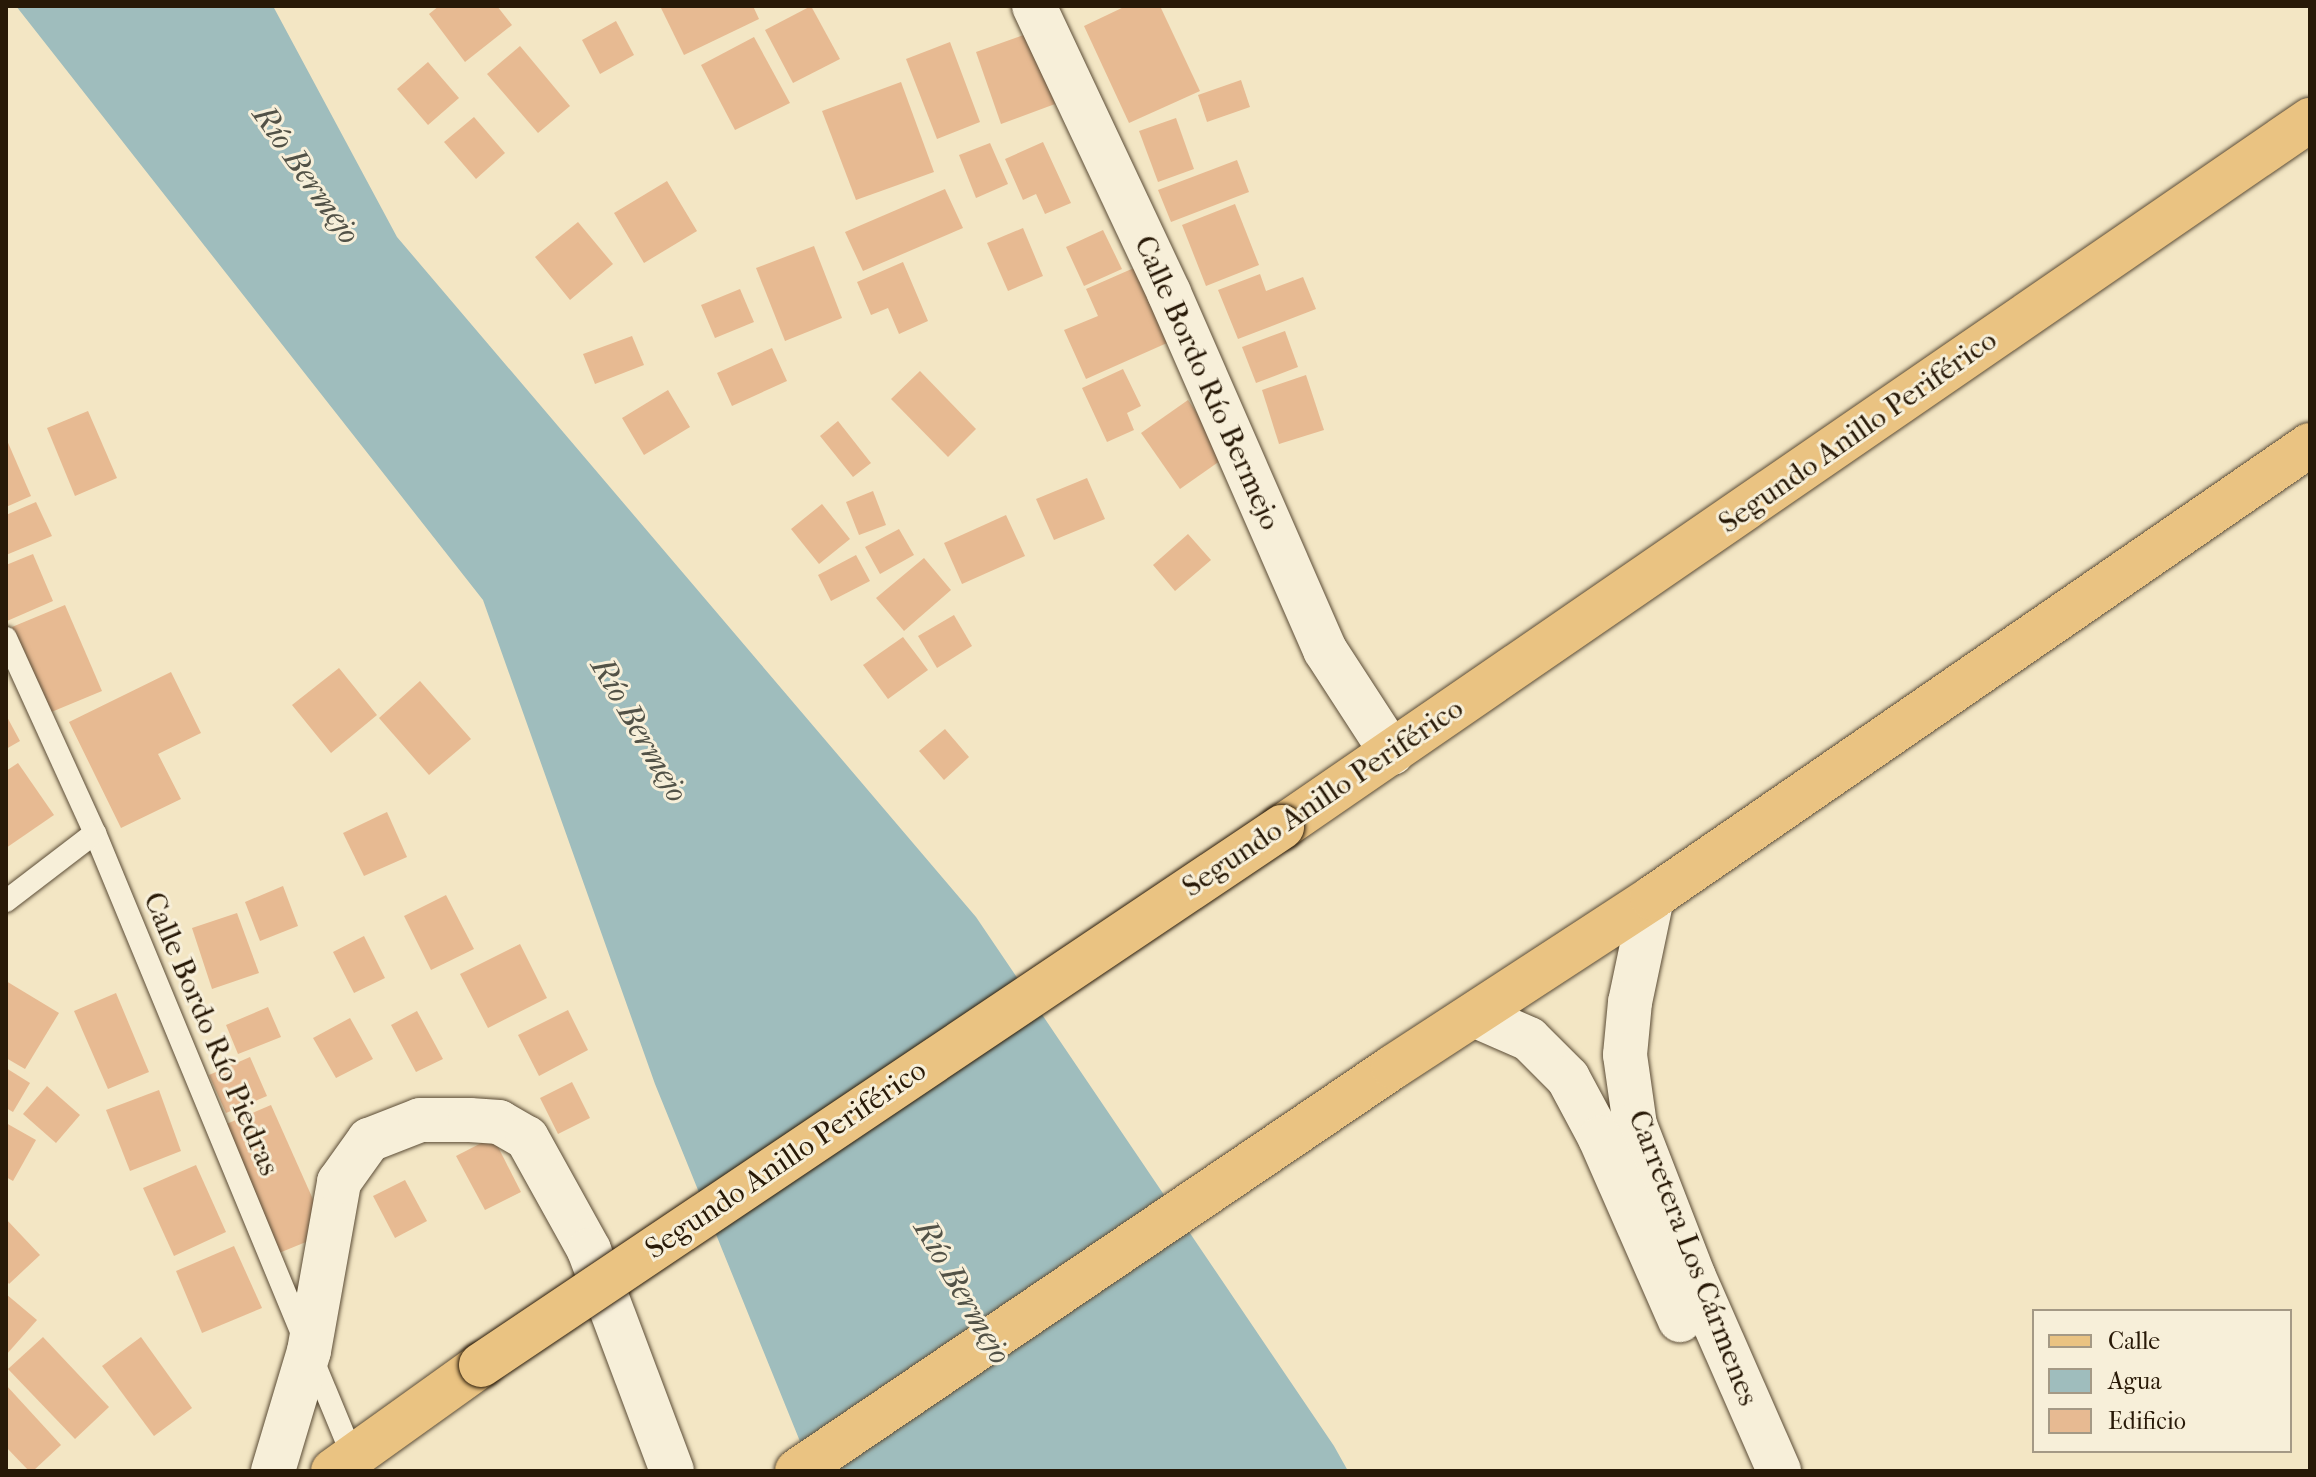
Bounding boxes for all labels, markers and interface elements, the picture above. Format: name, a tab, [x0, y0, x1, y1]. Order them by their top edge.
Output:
water label: Río Bermejo	[244, 98, 368, 252]
street label: Calle Bordo Río Bermejo	[1126, 230, 1288, 536]
street label: Segundo Anillo Periférico	[1712, 322, 2004, 542]
water label: Río Bermejo	[582, 651, 696, 809]
street label: Segundo Anillo Periférico	[1176, 691, 1470, 905]
street label: Calle Bordo Río Piedras	[135, 887, 287, 1181]
street label: Segundo Anillo Periférico	[639, 1053, 933, 1267]
street label: Carretera Los Cármenes	[1620, 1105, 1766, 1411]
water label: Río Bermejo	[905, 1213, 1019, 1371]
legend	[2032, 1309, 2292, 1453]
text: Calle	[2108, 1327, 2160, 1355]
text: Agua	[2108, 1367, 2161, 1395]
text: Edificio	[2108, 1407, 2186, 1435]

